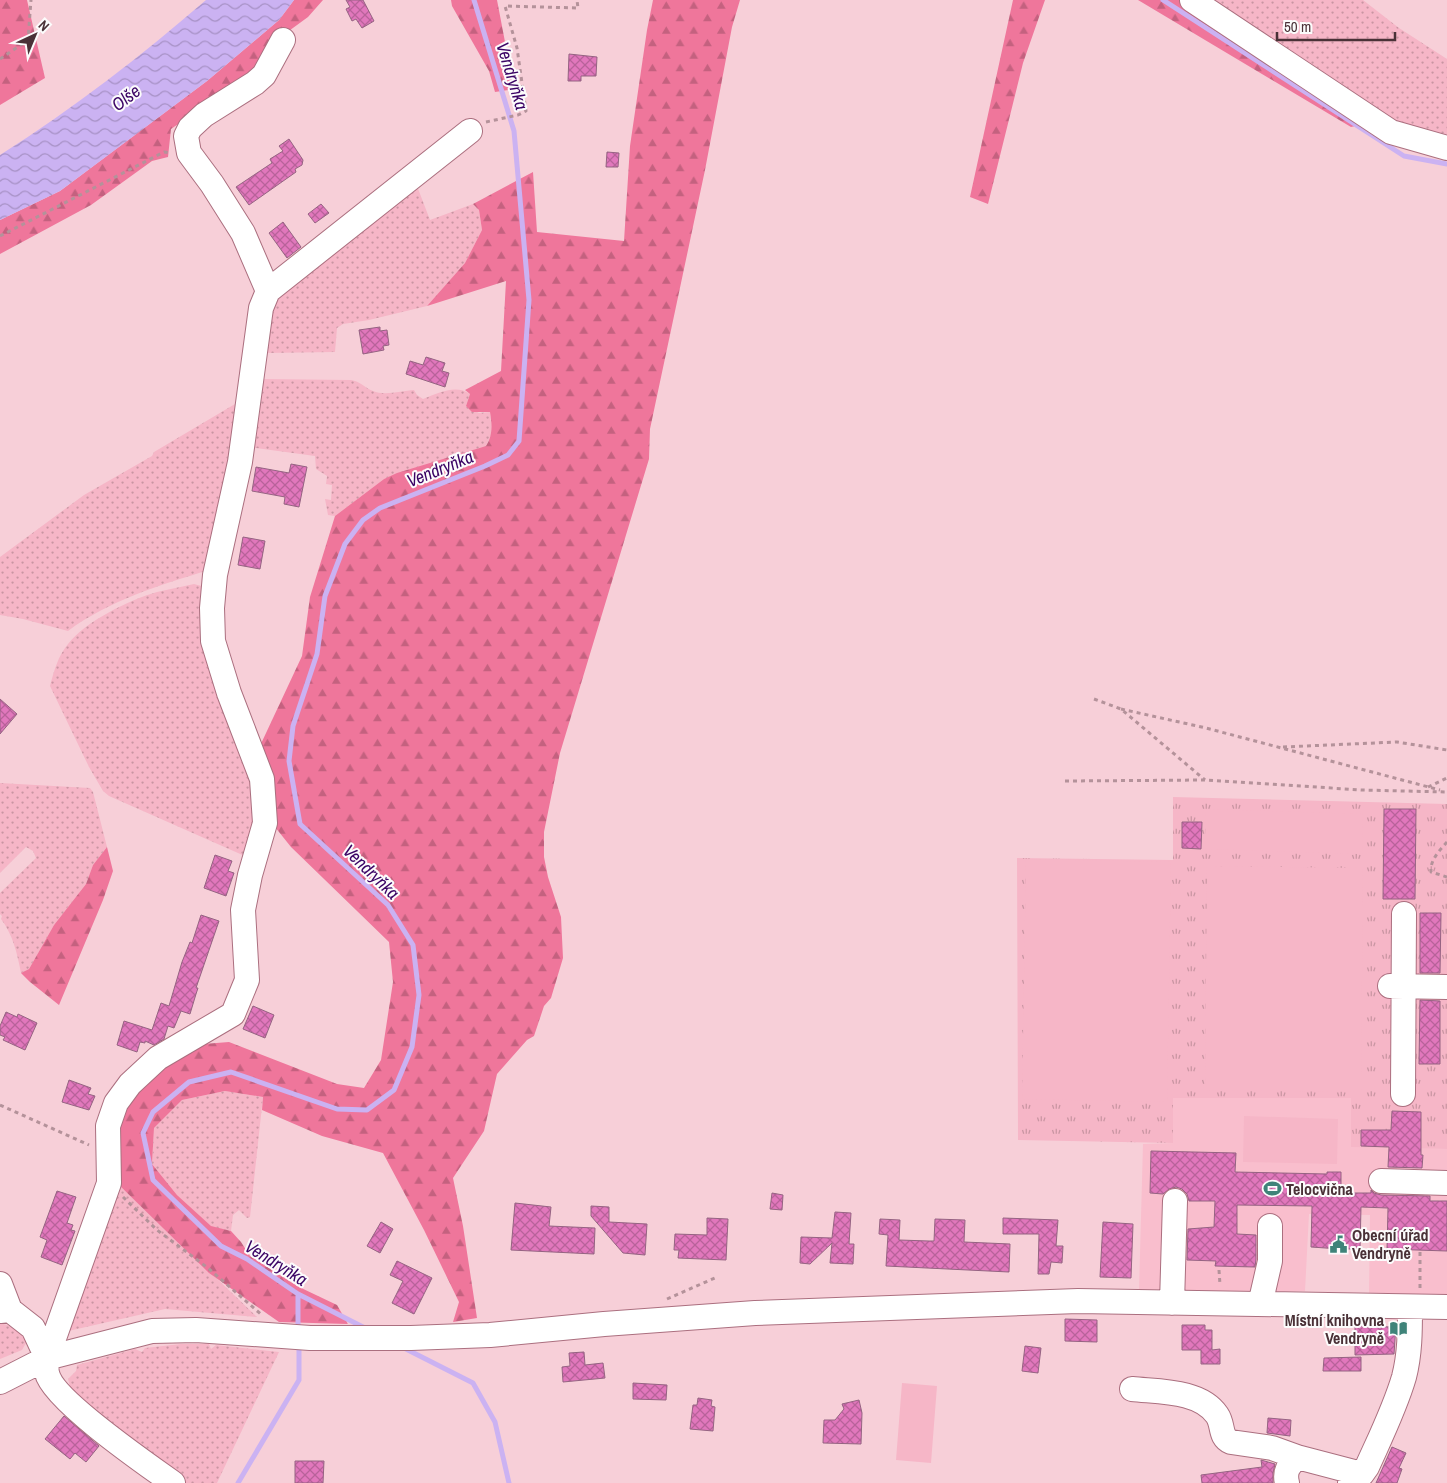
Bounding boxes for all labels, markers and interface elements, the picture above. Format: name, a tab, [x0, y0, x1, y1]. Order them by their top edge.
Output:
north arrow	[10, 10, 60, 60]
scale bar	[1277, 10, 1394, 42]
text: N	[35, 16, 53, 35]
text: 50 m	[1284, 16, 1311, 37]
water label: Vendryňka	[490, 39, 535, 113]
water label: Olše	[106, 78, 145, 117]
water label: Vendryňka	[403, 444, 477, 493]
water label: Vendryňka	[338, 838, 405, 905]
place label: Telocvična	[1286, 1178, 1354, 1200]
sports icon: Telocvična	[1262, 1179, 1282, 1199]
place label: Obecní úřad Vendryně	[1352, 1224, 1429, 1264]
water label: Vendryňka	[240, 1234, 312, 1292]
public building icon: Obecní úřad Vendryně	[1328, 1234, 1348, 1254]
place label: Místní knihovna Vendryně	[1285, 1309, 1385, 1349]
library icon: Místní knihovna Vendryně	[1388, 1319, 1408, 1339]

